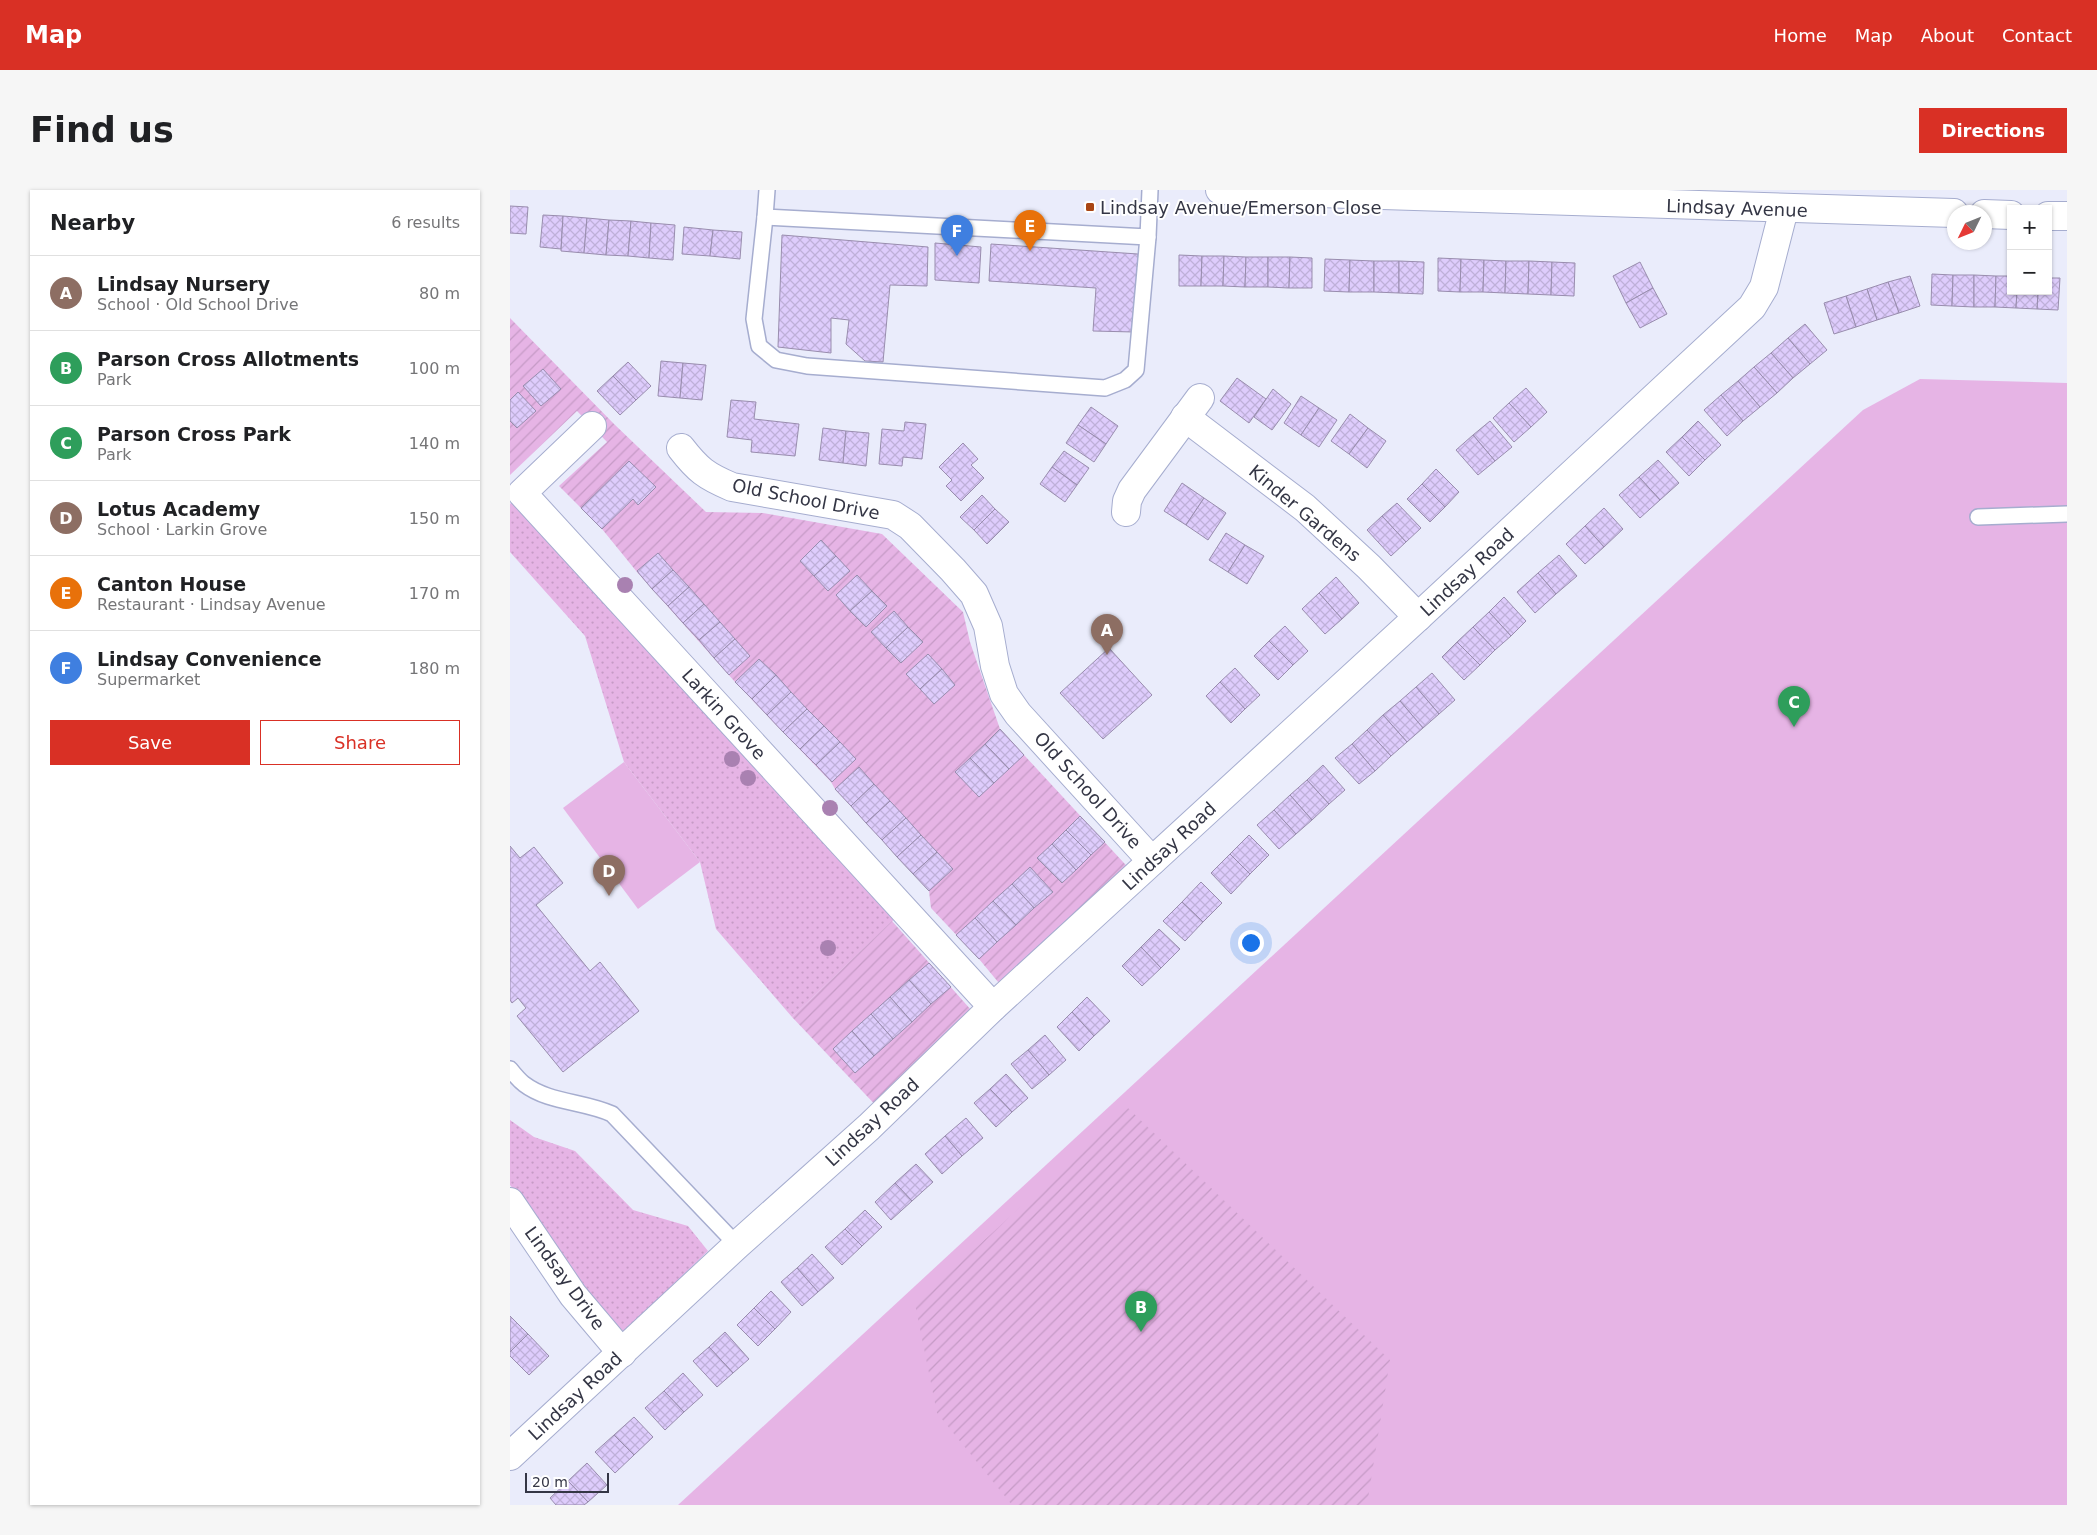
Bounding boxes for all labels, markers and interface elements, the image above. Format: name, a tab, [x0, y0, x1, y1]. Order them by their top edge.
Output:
text: Map	[25, 21, 82, 49]
text: Home	[1774, 25, 1827, 46]
text: Map	[1855, 25, 1893, 46]
text: About	[1921, 25, 1974, 46]
text: Contact	[2002, 25, 2072, 46]
button: Directions	[1919, 108, 2067, 153]
text: Find us	[30, 110, 174, 150]
street label: Lindsay Avenue	[1666, 195, 1808, 221]
place label: Lindsay Avenue/Emerson Close	[1100, 197, 1382, 218]
marker: Lindsay Avenue/Emerson Close	[1084, 201, 1096, 213]
north arrow	[1947, 205, 1992, 250]
map controls	[2007, 205, 2052, 295]
button: +	[2007, 205, 2052, 250]
pin: E	[1014, 210, 1046, 251]
text: Nearby	[50, 211, 135, 235]
text: 6 results	[391, 213, 460, 232]
pin: F	[941, 215, 973, 256]
button: −	[2007, 250, 2052, 295]
text: Lindsay Nursery	[97, 273, 270, 295]
text: A	[60, 284, 72, 303]
text: 80 m	[419, 284, 460, 303]
text: School · Old School Drive	[97, 295, 299, 314]
text: Parson Cross Allotments	[97, 348, 359, 370]
text: B	[60, 359, 72, 378]
text: 100 m	[409, 359, 460, 378]
text: Park	[97, 370, 132, 389]
text: Parson Cross Park	[97, 423, 291, 445]
text: C	[60, 434, 72, 453]
text: 140 m	[409, 434, 460, 453]
text: Park	[97, 445, 132, 464]
street label: Kinder Gardens	[1245, 460, 1365, 566]
street label: Old School Drive	[730, 474, 882, 524]
text: Lotus Academy	[97, 498, 260, 520]
text: D	[59, 509, 73, 528]
text: 150 m	[409, 509, 460, 528]
text: School · Larkin Grove	[97, 520, 267, 539]
street label: Lindsay Road	[1416, 523, 1518, 621]
text: Canton House	[97, 573, 246, 595]
text: E	[61, 584, 71, 603]
text: 170 m	[409, 584, 460, 603]
text: Restaurant · Lindsay Avenue	[97, 595, 326, 614]
pin: A	[1091, 614, 1123, 655]
text: Lindsay Convenience	[97, 648, 322, 670]
text: F	[61, 659, 71, 678]
text: 180 m	[409, 659, 460, 678]
street label: Larkin Grove	[678, 664, 770, 764]
text: Supermarket	[97, 670, 200, 689]
pin: C	[1778, 686, 1810, 727]
button: Save	[50, 720, 250, 765]
button: Share	[260, 720, 460, 765]
street label: Old School Drive	[1030, 727, 1146, 853]
street label: Lindsay Road	[1118, 797, 1220, 895]
pin: D	[593, 855, 625, 896]
your location	[1238, 930, 1264, 956]
street label: Lindsay Road	[821, 1073, 923, 1171]
street label: Lindsay Drive	[520, 1222, 610, 1334]
pin: B	[1125, 1291, 1157, 1332]
street label: Lindsay Road	[524, 1347, 626, 1445]
scale bar	[525, 1470, 609, 1493]
text: 20 m	[532, 1474, 568, 1490]

